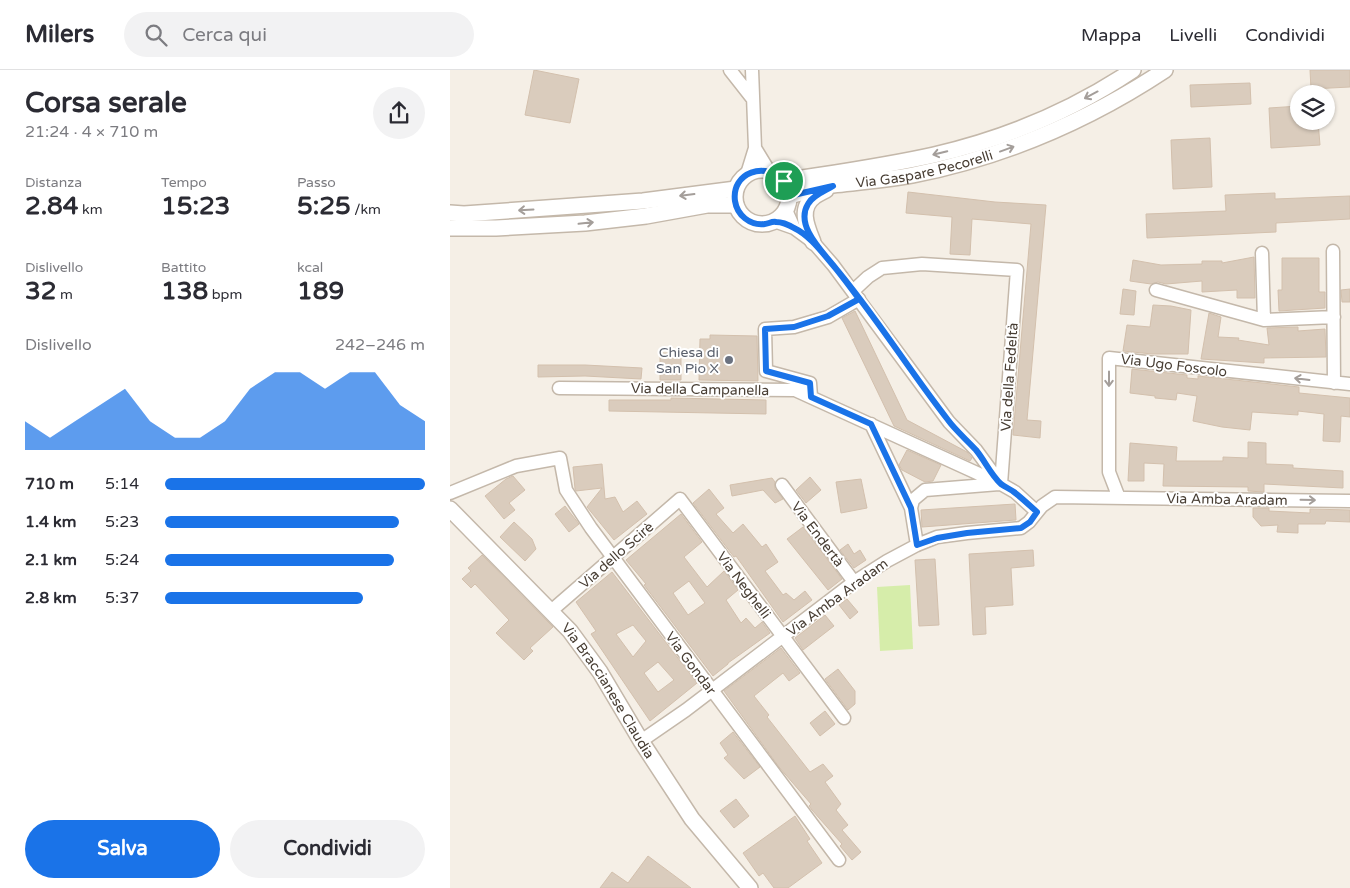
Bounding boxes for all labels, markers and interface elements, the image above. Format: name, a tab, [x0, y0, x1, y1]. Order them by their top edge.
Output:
search box	[124, 12, 474, 57]
text: Milers	[25, 20, 94, 49]
icon: search	[142, 21, 170, 49]
text: Cerca qui	[182, 24, 267, 46]
text: Mappa	[1081, 24, 1141, 46]
text: Livelli	[1169, 24, 1217, 46]
text: Condividi	[1245, 24, 1325, 46]
map controls	[1290, 85, 1335, 130]
button: layers	[1290, 85, 1335, 130]
text: Corsa serale	[25, 86, 187, 120]
button: share	[373, 87, 425, 139]
one-way arrow	[1084, 90, 1098, 100]
text: 21:24 · 4 × 710 m	[25, 122, 158, 142]
one-way arrow	[999, 144, 1014, 153]
street label: Via Gaspare Pecorelli	[855, 147, 995, 192]
one-way arrow	[932, 149, 948, 158]
pin	[763, 160, 805, 202]
icon: arrive	[770, 167, 798, 195]
text: Distanza	[25, 174, 82, 191]
text: Tempo	[161, 174, 207, 191]
text: Passo	[297, 174, 336, 191]
one-way arrow	[680, 190, 696, 200]
text: 2.84	[25, 191, 78, 221]
text: 15:23	[161, 191, 230, 221]
text: 5:25	[297, 191, 351, 221]
text: km	[78, 201, 103, 218]
text: /km	[351, 201, 381, 218]
one-way arrow	[518, 205, 534, 214]
one-way arrow	[578, 218, 594, 228]
text: Dislivello	[25, 259, 83, 276]
text: Battito	[161, 259, 206, 276]
text: kcal	[297, 259, 323, 276]
text: 32	[25, 276, 56, 306]
text: 138	[161, 276, 208, 306]
text: 189	[297, 276, 344, 306]
text: m	[56, 286, 73, 303]
text: bpm	[208, 286, 242, 303]
street label: Via della Fedeltà	[997, 322, 1022, 432]
text: Dislivello	[25, 335, 92, 355]
text: 242–246 m	[335, 335, 425, 355]
place label: Chiesa di San Pio X	[656, 344, 719, 377]
street label: Via Ugo Foscolo	[1120, 351, 1228, 380]
marker: Chiesa di San Pio X	[723, 354, 735, 366]
one-way arrow	[1104, 371, 1114, 387]
one-way arrow	[1294, 374, 1310, 384]
street label: Via della Campanella	[631, 380, 769, 399]
text: 710 m	[25, 474, 74, 494]
text: 5:14	[105, 474, 139, 494]
street label: Via Amba Aradam	[1166, 490, 1288, 509]
one-way arrow	[1300, 495, 1316, 505]
street label: Via Endertà	[788, 498, 848, 570]
text: 1.4 km	[25, 512, 77, 532]
text: 5:23	[105, 512, 139, 532]
street label: Via dello Scirè	[576, 518, 657, 592]
street label: Via Neghelli	[713, 549, 774, 622]
text: 2.1 km	[25, 550, 77, 570]
text: 5:24	[105, 550, 139, 570]
street label: Via Amba Aradam	[783, 555, 891, 640]
text: 2.8 km	[25, 588, 77, 608]
text: 5:37	[105, 588, 139, 608]
street label: Via Braccianese Claudia	[558, 619, 658, 762]
street label: Via Gondar	[661, 629, 720, 699]
button: Salva	[25, 820, 220, 878]
button: Condividi	[230, 820, 425, 878]

